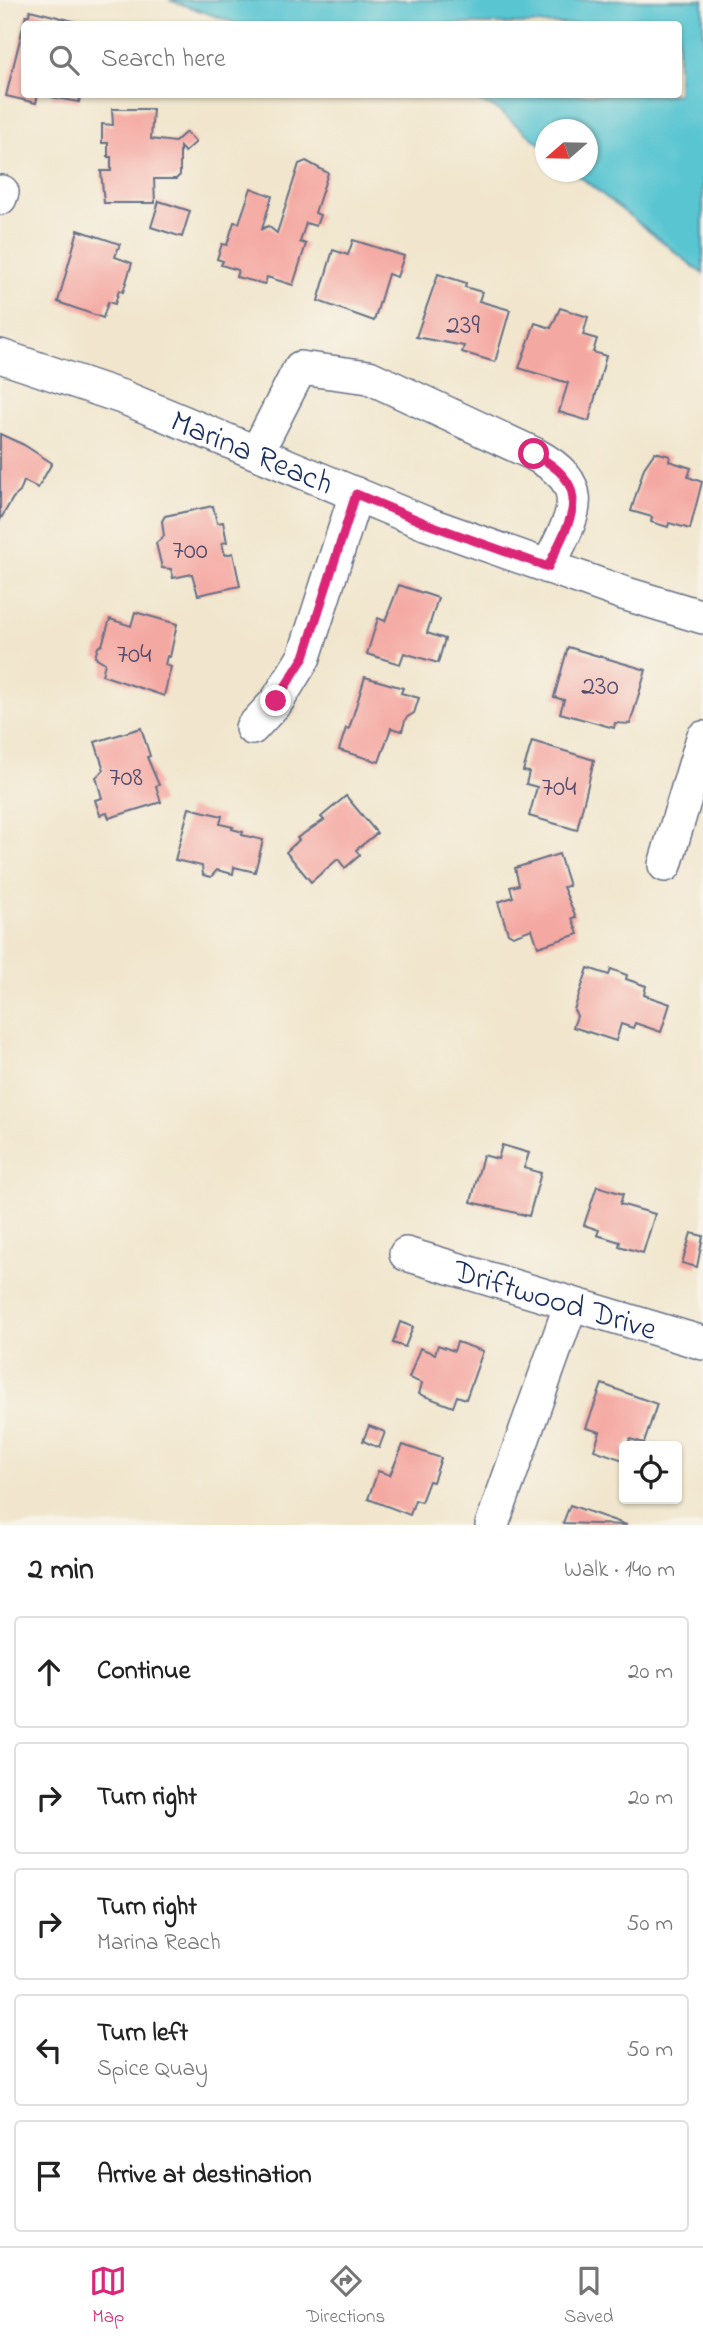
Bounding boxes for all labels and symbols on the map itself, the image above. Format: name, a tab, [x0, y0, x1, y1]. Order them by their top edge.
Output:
north arrow	[535, 119, 598, 182]
house number: 239	[446, 306, 481, 347]
street label: Marina Reach	[163, 400, 340, 509]
route start	[518, 438, 549, 469]
house number: 700	[172, 531, 208, 572]
house number: 704	[116, 635, 152, 676]
house number: 230	[581, 667, 619, 708]
route end	[260, 685, 291, 716]
house number: 708	[109, 758, 143, 799]
house number: 704	[541, 768, 577, 809]
street label: Driftwood Drive	[446, 1249, 663, 1355]

